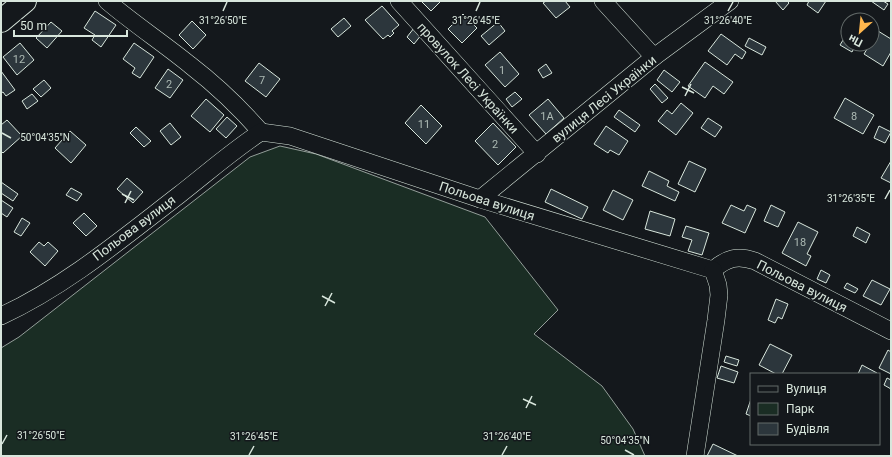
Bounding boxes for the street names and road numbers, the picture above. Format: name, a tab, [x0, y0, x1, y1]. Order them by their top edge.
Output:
street label: провулок Лесі Українки	[414, 19, 522, 137]
street label: вулиця Лесі Українки	[549, 52, 659, 146]
street label: Польова вулиця	[437, 178, 537, 224]
street label: Польова вулиця	[90, 192, 178, 264]
street label: Польова вулиця	[754, 257, 850, 315]

